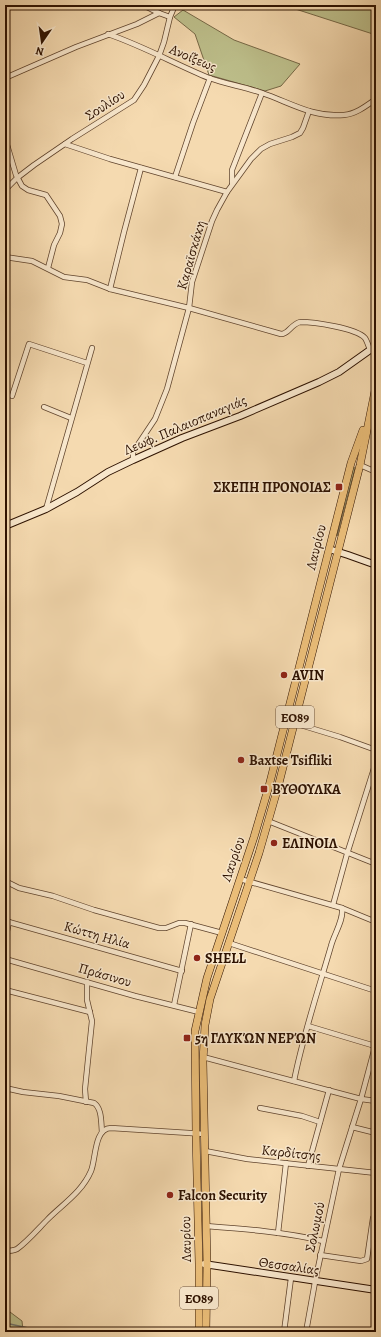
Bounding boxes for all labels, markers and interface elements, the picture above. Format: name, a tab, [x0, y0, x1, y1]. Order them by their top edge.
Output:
north arrow	[22, 22, 62, 62]
street label: Ανοίξεως	[166, 39, 219, 76]
text: N	[34, 43, 45, 59]
street label: Σουλίου	[81, 85, 129, 125]
street label: Καραϊσκάκη	[172, 218, 210, 292]
street label: Λεωφ. Παλαιοπαναγιάς	[120, 391, 249, 460]
place label: ΣΚΕΠΗ ΠΡΟΝΟΙΑΣ	[213, 478, 331, 497]
marker: ΣΚΕΠΗ ΠΡΟΝΟΙΑΣ	[334, 482, 344, 492]
street label: Λαυρίου	[301, 522, 331, 573]
place label: AVIN	[291, 666, 324, 685]
marker: AVIN	[279, 670, 289, 680]
road number: ΕΟ89	[276, 706, 314, 728]
place label: Baxtse Tsifliki	[249, 751, 332, 770]
marker: Baxtse Tsifliki	[236, 755, 246, 765]
place label: ΒΥΘΟΥΛΚΑ	[272, 780, 341, 799]
marker: ΒΥΘΟΥΛΚΑ	[259, 784, 269, 794]
street label: Λαυρίου	[216, 834, 249, 885]
place label: ΕΛΙΝΟΙΛ	[282, 834, 338, 853]
marker: ΕΛΙΝΟΙΛ	[269, 838, 279, 848]
street label: Κώττη Ηλία	[62, 916, 133, 954]
place label: SHELL	[205, 949, 247, 968]
marker: SHELL	[192, 953, 202, 963]
street label: Πράσινου	[76, 958, 134, 992]
place label: 5η ΓΛΥΚΏΝ ΝΕΡΏΝ	[195, 1029, 316, 1048]
marker: 5η ΓΛΥΚΏΝ ΝΕΡΏΝ	[182, 1033, 192, 1043]
street label: Καρδίτσης	[260, 1140, 322, 1166]
place label: Falcon Security	[178, 1186, 268, 1205]
marker: Falcon Security	[165, 1190, 175, 1200]
street label: Σολωμού	[300, 1200, 330, 1254]
street label: Λαυρίου	[176, 1216, 196, 1263]
street label: Θεσσαλίας	[258, 1252, 320, 1280]
road number: ΕΟ89	[180, 1287, 218, 1309]

